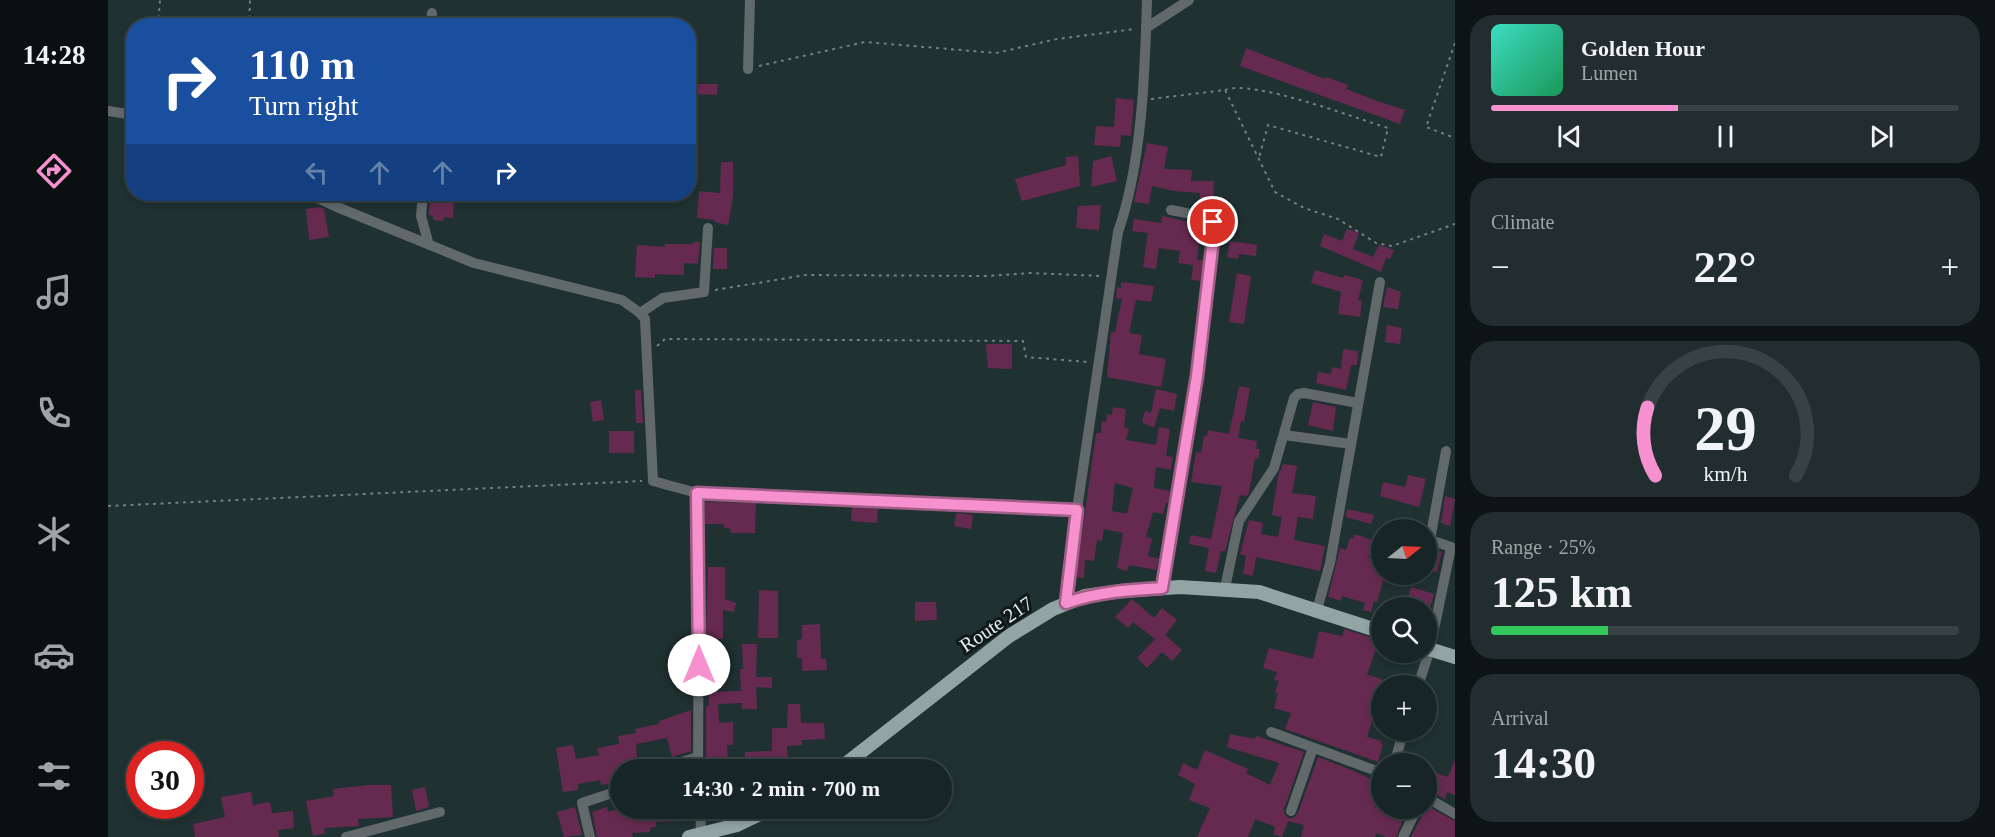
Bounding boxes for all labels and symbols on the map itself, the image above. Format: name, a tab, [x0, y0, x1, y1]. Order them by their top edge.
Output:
pin	[1187, 196, 1238, 247]
north arrow	[1371, 519, 1437, 585]
street label: Route 217	[956, 592, 1036, 656]
position arrow	[667, 633, 731, 697]
speed limit sign: 30	[126, 741, 204, 819]

